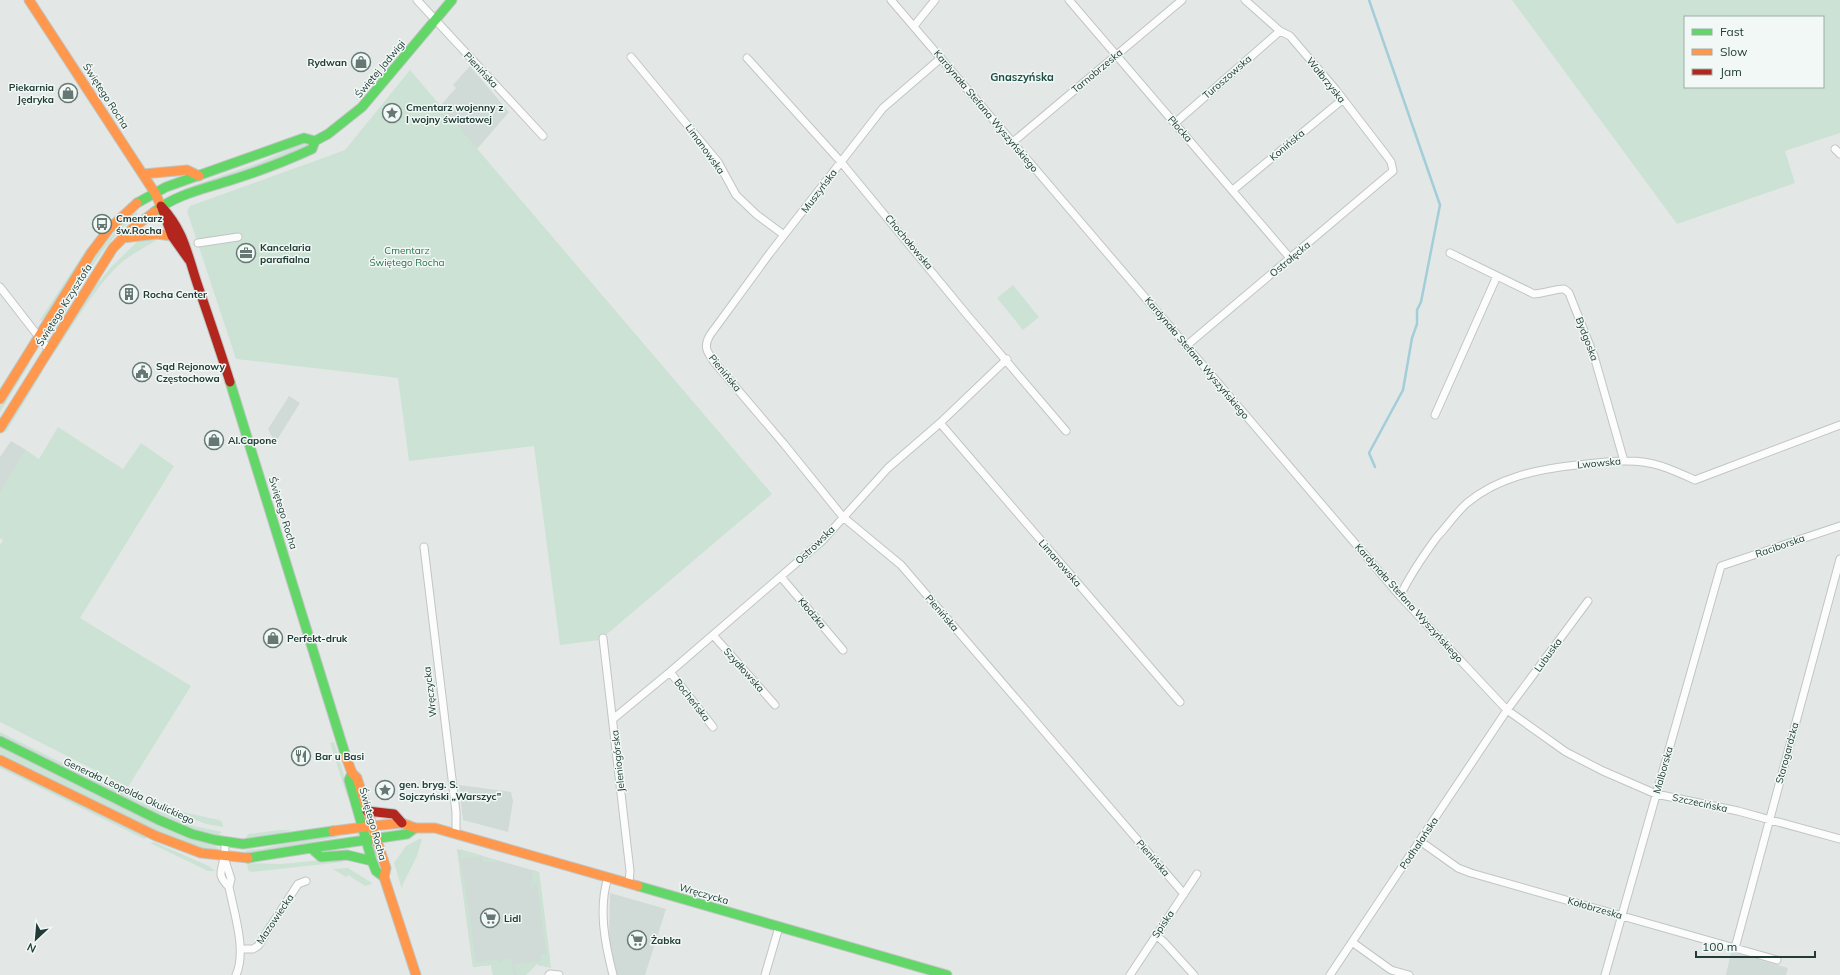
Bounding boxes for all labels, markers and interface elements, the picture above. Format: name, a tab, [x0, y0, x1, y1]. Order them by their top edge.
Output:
legend	[1684, 16, 1824, 88]
text: Fast	[1720, 24, 1744, 39]
street label: Świętej Jadwigi	[352, 38, 408, 100]
text: Slow	[1720, 44, 1748, 59]
street label: Tarnobrzeska	[1069, 46, 1125, 96]
street label: Kardynała Stefana Wyszyńskiego	[931, 47, 1041, 175]
street label: Pienińska	[461, 49, 501, 91]
shop icon: Rydwan	[350, 51, 372, 73]
street label: Turoszowska	[1200, 52, 1254, 102]
street label: Wałbrzyska	[1304, 55, 1348, 105]
place label: Rydwan	[308, 56, 347, 69]
street label: Świętego Rocha	[80, 61, 132, 131]
text: Jam	[1720, 64, 1742, 79]
district label: Gnaszyńska	[990, 70, 1054, 84]
place label: Piekarnia Jędryka	[9, 81, 54, 106]
shop icon: Piekarnia Jędryka	[57, 82, 79, 104]
place label: Cmentarz wojenny z I wojny światowej	[406, 101, 504, 126]
place icon: Cmentarz wojenny z I wojny światowej	[381, 102, 403, 124]
street label: Płocka	[1165, 113, 1195, 145]
street label: Limanowska	[682, 121, 728, 177]
street label: Konińska	[1267, 126, 1307, 164]
street label: Muszyńska	[798, 166, 840, 216]
place label: Cmentarz św.Rocha	[116, 212, 163, 237]
street label: Chochołowska	[882, 212, 936, 272]
bus stop icon: Cmentarz św.Rocha	[91, 213, 113, 235]
street label: Ostrołęcka	[1267, 238, 1313, 280]
place label: Kancelaria parafialna	[260, 241, 311, 266]
office icon: Kancelaria parafialna	[235, 242, 257, 264]
park label: Cmentarz Świętego Rocha	[369, 244, 445, 269]
street label: Świętego Krzysztofa	[33, 261, 95, 349]
building icon: Rocha Center	[118, 283, 140, 305]
place label: Rocha Center	[143, 288, 207, 301]
street label: Kardynała Stefana Wyszyńskiego	[1142, 294, 1252, 422]
street label: Bydgoska	[1573, 315, 1601, 363]
street label: Pienińska	[706, 352, 744, 394]
place label: Sąd Rejonowy Częstochowa	[156, 360, 225, 385]
public building icon: Sąd Rejonowy Częstochowa	[131, 361, 153, 383]
shop icon: Al.Capone	[203, 429, 225, 451]
place label: Al.Capone	[228, 434, 277, 447]
street label: Lwowska	[1577, 455, 1621, 471]
street label: Świętego Rocha	[266, 475, 300, 551]
street label: Ostrowska	[793, 523, 837, 567]
street label: Raciborska	[1753, 531, 1807, 561]
street label: Limanowska	[1036, 537, 1084, 589]
street label: Kardynała Stefana Wyszyńskiego	[1352, 541, 1466, 665]
street label: Pienińska	[922, 592, 962, 634]
street label: Kłodzka	[795, 595, 829, 631]
shop icon: Perfekt-druk	[262, 627, 284, 649]
place label: Perfekt-druk	[287, 632, 348, 645]
street label: Lubuska	[1531, 635, 1565, 675]
street label: Szydłowska	[721, 645, 767, 695]
street label: Wręczycka	[420, 666, 440, 718]
street label: Bocheńska	[671, 676, 713, 724]
street label: Starogardzka	[1773, 721, 1801, 785]
street label: Jeleniogórska	[608, 730, 628, 792]
restaurant icon: Bar u Basi	[290, 745, 312, 767]
street label: Malborska	[1650, 745, 1676, 795]
place label: Bar u Basi	[315, 750, 364, 763]
street label: Generała Leopolda Okulickiego	[61, 755, 197, 827]
place label: gen. bryg. S. Sojczyński „Warszyc"	[399, 778, 501, 803]
place icon: gen. bryg. S. Sojczyński „Warszyc"	[374, 779, 396, 801]
street label: Świętego Rocha	[356, 786, 390, 862]
street label: Szczecińska	[1671, 791, 1729, 815]
street label: Podhalańska	[1397, 814, 1441, 872]
street label: Pienińska	[1133, 837, 1173, 879]
street label: Wręczycka	[678, 881, 730, 907]
street label: Mazowiecka	[253, 891, 297, 947]
street label: Kołobrzeska	[1566, 894, 1624, 922]
supermarket icon: Lidl	[479, 907, 501, 929]
street label: Spiska	[1149, 908, 1177, 940]
place label: Lidl	[504, 912, 521, 925]
north arrow	[16, 919, 56, 959]
supermarket icon: Żabka	[626, 929, 648, 951]
scale bar	[1696, 933, 1815, 959]
place label: Żabka	[651, 934, 681, 947]
text: 100 m	[1702, 939, 1737, 954]
text: N	[25, 940, 38, 956]

